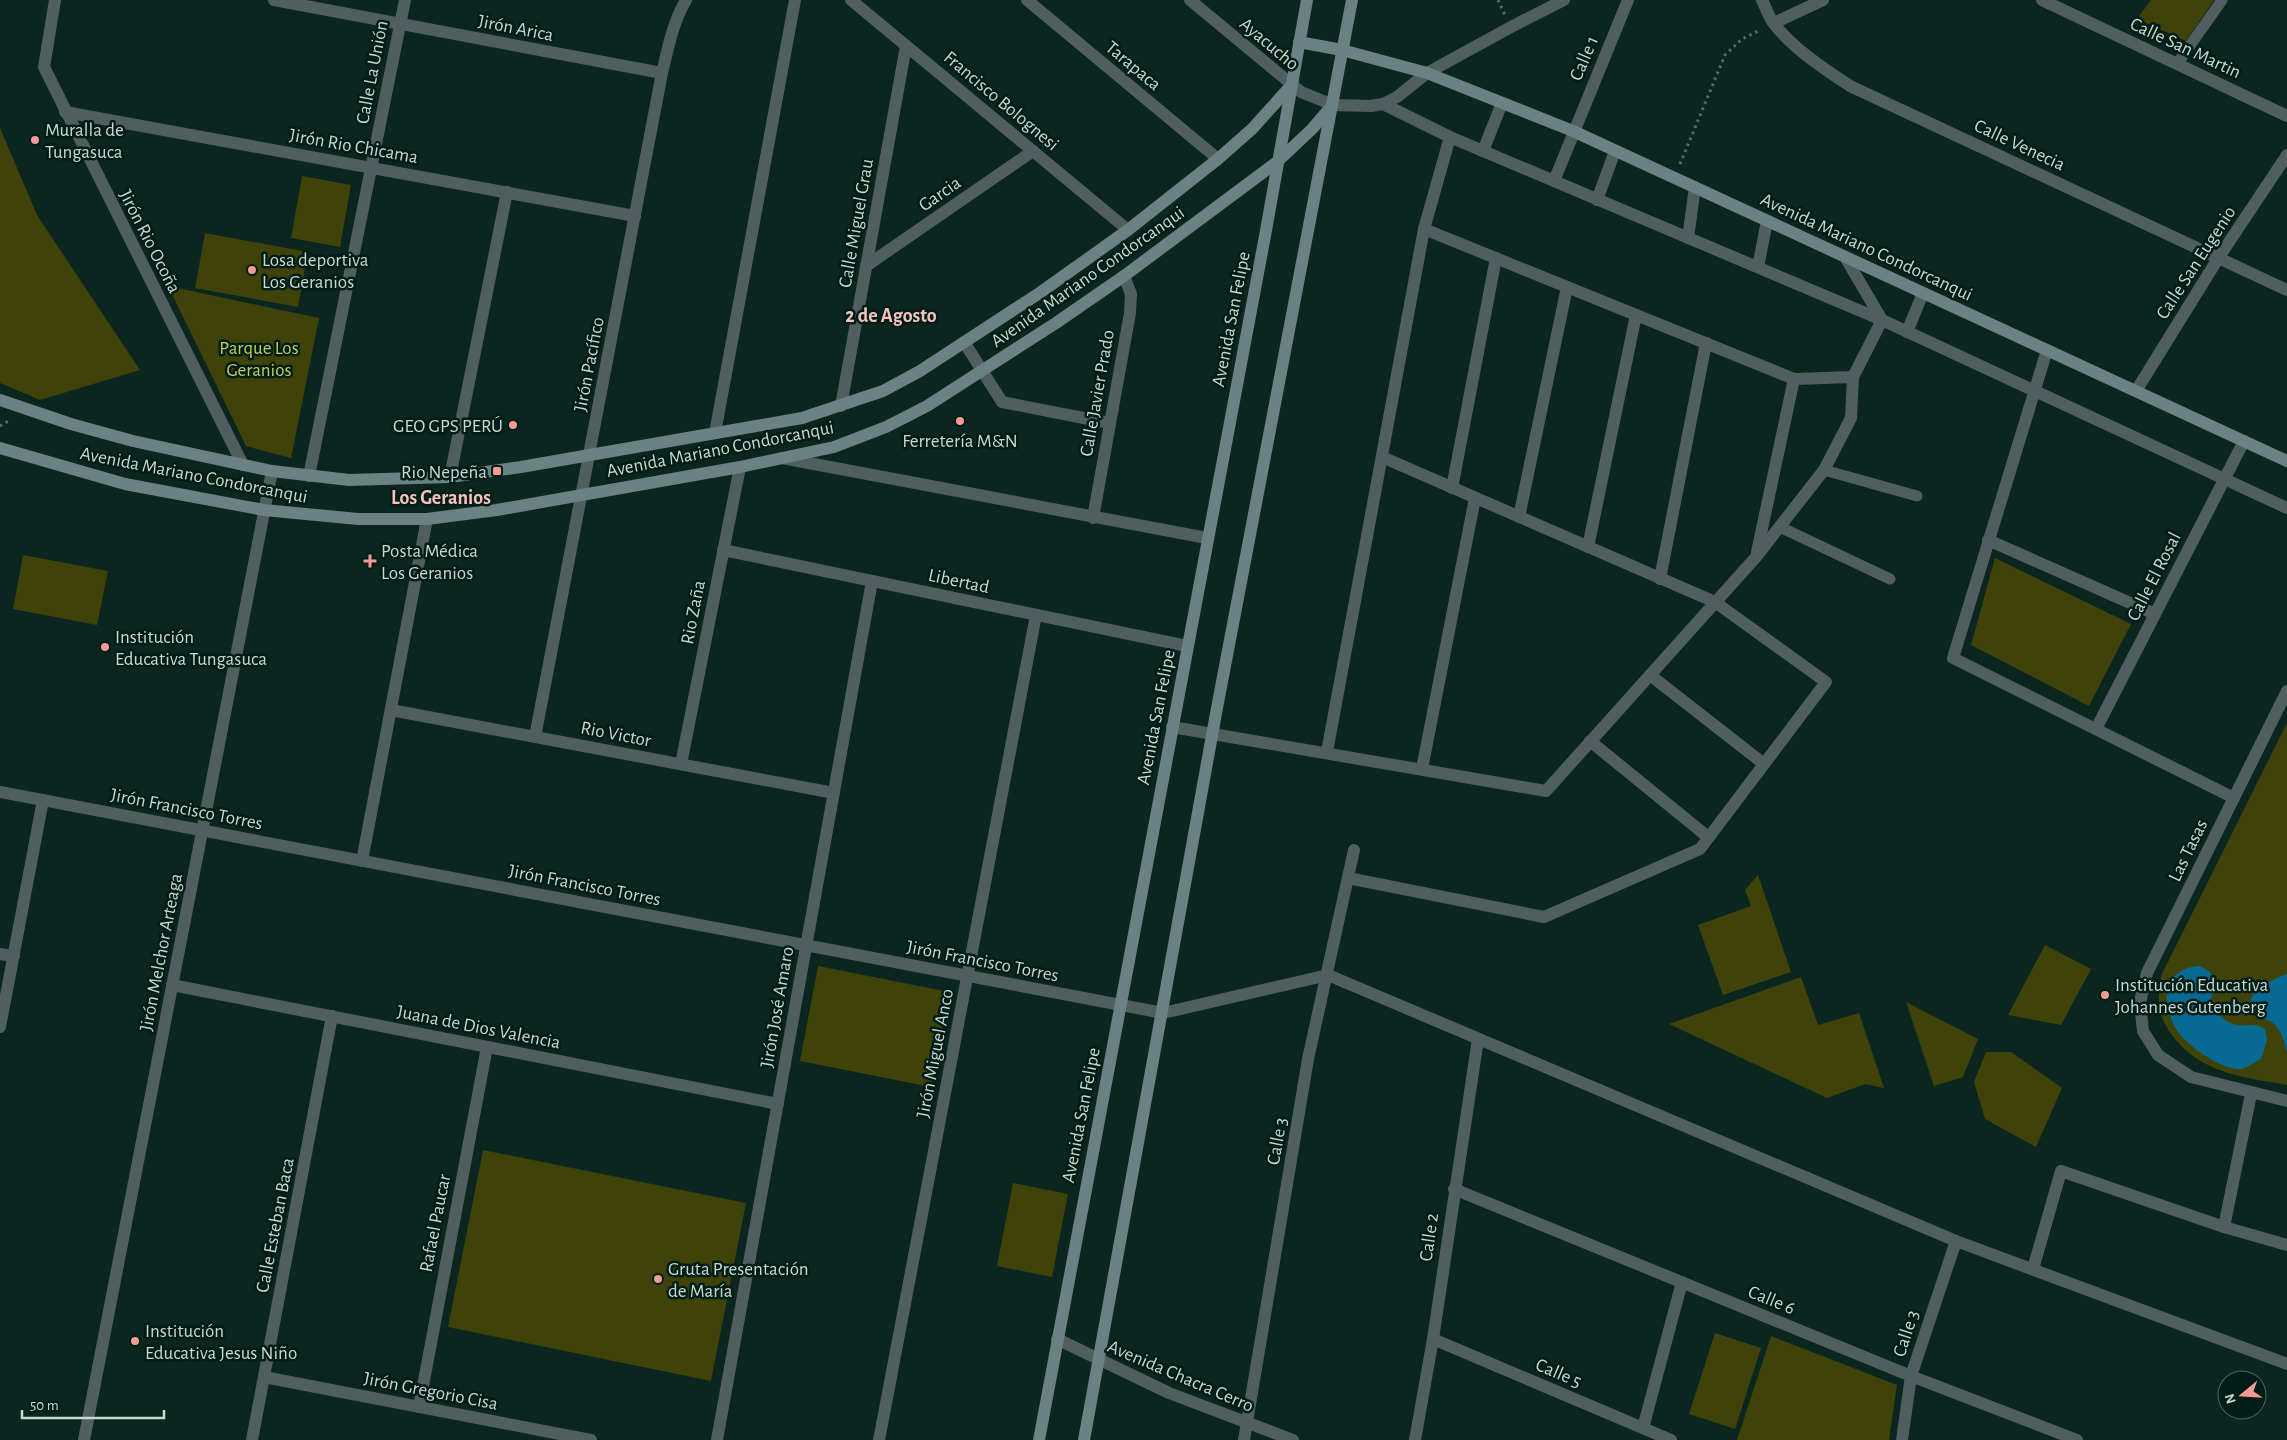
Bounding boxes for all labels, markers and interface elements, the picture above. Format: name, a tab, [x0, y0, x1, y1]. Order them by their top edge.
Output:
street label: Jirón Arica	[477, 12, 555, 45]
street label: Ayacucho	[1236, 14, 1302, 74]
street label: Calle San Martin	[2127, 14, 2244, 82]
street label: Calle La Unión	[353, 19, 392, 125]
street label: Calle 1	[1567, 33, 1602, 84]
street label: Tarapaca	[1102, 38, 1164, 95]
street label: Francisco Bolognesi	[940, 48, 1062, 155]
street label: Calle Venecia	[1971, 116, 2068, 175]
place label: Muralla de Tungasuca	[45, 121, 124, 162]
street label: Jirón Rio Chicama	[288, 126, 420, 167]
marker: Muralla de Tungasuca	[29, 134, 41, 146]
street label: Calle Miguel Grau	[836, 157, 877, 289]
street label: Garcia	[915, 173, 965, 215]
street label: Jirón Rio Ocoña	[115, 187, 184, 297]
street label: Avenida Mariano Condorcanqui	[1758, 190, 1975, 305]
street label: Avenida Mariano Condorcanqui	[988, 203, 1188, 351]
street label: Calle San Eugenio	[2153, 203, 2240, 323]
street label: Avenida San Felipe	[1209, 250, 1254, 389]
place label: Losa deportiva Los Geranios	[262, 251, 369, 292]
marker: Losa deportiva Los Geranios	[246, 264, 258, 276]
district label: 2 de Agosto	[845, 306, 937, 326]
street label: Jirón Pacífico	[571, 315, 608, 413]
street label: Calle Javier Prado	[1077, 329, 1118, 458]
park label: Parque Los Geranios	[219, 339, 299, 380]
place label: GEO GPS PERÚ	[393, 415, 503, 436]
marker: Ferretería M&N	[954, 415, 966, 427]
street label: Avenida Mariano Condorcanqui	[605, 418, 836, 481]
marker: GEO GPS PERÚ	[507, 419, 519, 431]
place label: Ferretería M&N	[902, 432, 1018, 451]
street label: Avenida Mariano Condorcanqui	[78, 444, 309, 507]
place label: Rio Nepeña	[401, 463, 487, 482]
marker: Rio Nepeña	[491, 465, 503, 477]
district label: Los Geranios	[391, 488, 491, 508]
street label: Calle El Rosal	[2124, 529, 2185, 624]
place label: Posta Médica Los Geranios	[381, 542, 478, 583]
marker: Posta Médica Los Geranios	[363, 554, 377, 568]
street label: Libertad	[926, 566, 991, 597]
street label: Rio Zaña	[678, 578, 709, 646]
place label: Institución Educativa Tungasuca	[115, 628, 267, 669]
marker: Institución Educativa Tungasuca	[99, 641, 111, 653]
street label: Avenida San Felipe	[1134, 648, 1179, 787]
street label: Rio Victor	[579, 718, 653, 751]
street label: Jirón Francisco Torres	[109, 785, 264, 834]
street label: Las Tasas	[2165, 817, 2211, 885]
street label: Jirón Francisco Torres	[507, 861, 662, 910]
street label: Jirón Melchor Arteaga	[137, 872, 186, 1033]
street label: Jirón Francisco Torres	[905, 937, 1060, 986]
street label: Jirón José Amaro	[757, 945, 797, 1069]
place label: Institución Educativa Johannes Gutenberg	[2115, 976, 2269, 1017]
street label: Jirón Miguel Anco	[914, 987, 957, 1119]
marker: Institución Educativa Johannes Gutenberg	[2099, 989, 2111, 1001]
street label: Juana de Dios Valencia	[395, 1002, 562, 1053]
street label: Avenida San Felipe	[1059, 1046, 1104, 1185]
street label: Calle 3	[1264, 1116, 1291, 1166]
street label: Calle Esteban Baca	[253, 1156, 298, 1294]
street label: Rafael Paucar	[417, 1173, 454, 1274]
street label: Calle 2	[1417, 1211, 1442, 1263]
place label: Gruta Presentación de María	[668, 1260, 809, 1301]
marker: Gruta Presentación de María	[652, 1273, 664, 1285]
street label: Calle 6	[1745, 1282, 1798, 1318]
street label: Calle 3	[1890, 1308, 1923, 1359]
place label: Institución Educativa Jesus Niño	[145, 1322, 297, 1363]
marker: Institución Educativa Jesus Niño	[129, 1335, 141, 1347]
street label: Avenida Chacra Cerro	[1105, 1337, 1256, 1416]
street label: Calle 5	[1533, 1355, 1584, 1392]
street label: Jirón Gregorio Cisa	[362, 1369, 500, 1414]
north arrow	[2217, 1370, 2267, 1420]
scale bar	[22, 1388, 165, 1420]
text: N	[2222, 1392, 2239, 1406]
text: 50 m	[30, 1398, 59, 1413]

